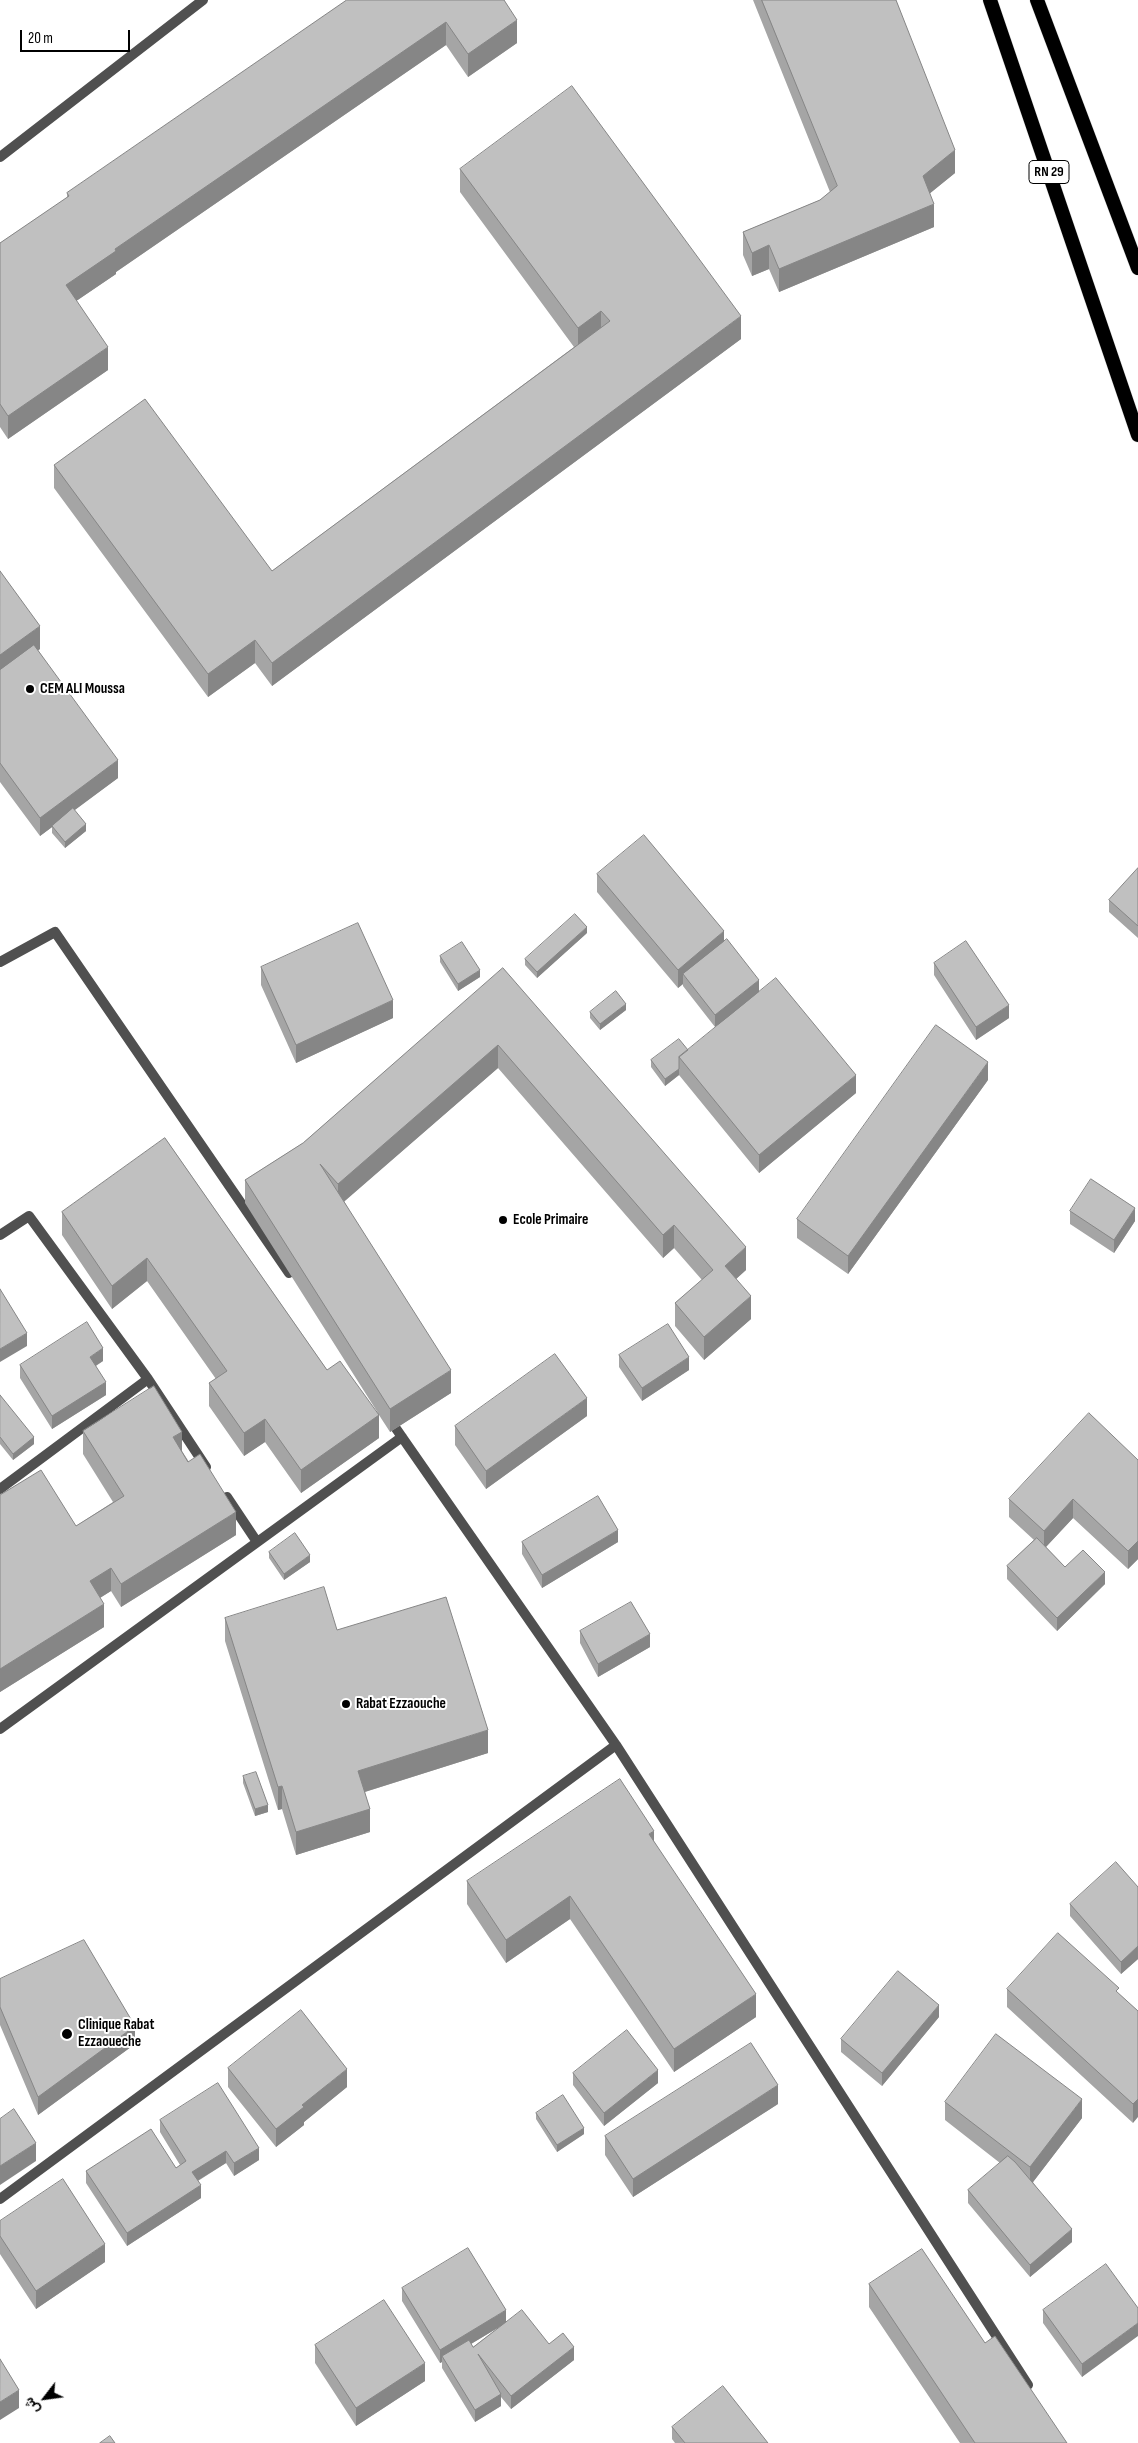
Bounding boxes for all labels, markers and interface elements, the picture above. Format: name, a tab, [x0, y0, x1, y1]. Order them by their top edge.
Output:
scale bar	[22, 20, 132, 52]
text: 20 m	[28, 29, 53, 48]
road number: RN 29	[1029, 160, 1069, 183]
place label: CEM ALI Moussa	[40, 680, 125, 698]
marker: CEM ALI Moussa	[24, 683, 36, 695]
place label: Ecole Primaire	[513, 1211, 588, 1229]
marker: Ecole Primaire	[497, 1214, 509, 1226]
place label: Rabat Ezzaouche	[356, 1695, 446, 1713]
marker: Rabat Ezzaouche	[340, 1698, 352, 1710]
place label: Clinique Rabat Ezzaoueche	[78, 2016, 154, 2051]
marker: Clinique Rabat Ezzaoueche	[60, 2027, 74, 2041]
north arrow	[20, 2373, 70, 2423]
text: ش	[20, 2394, 43, 2417]

